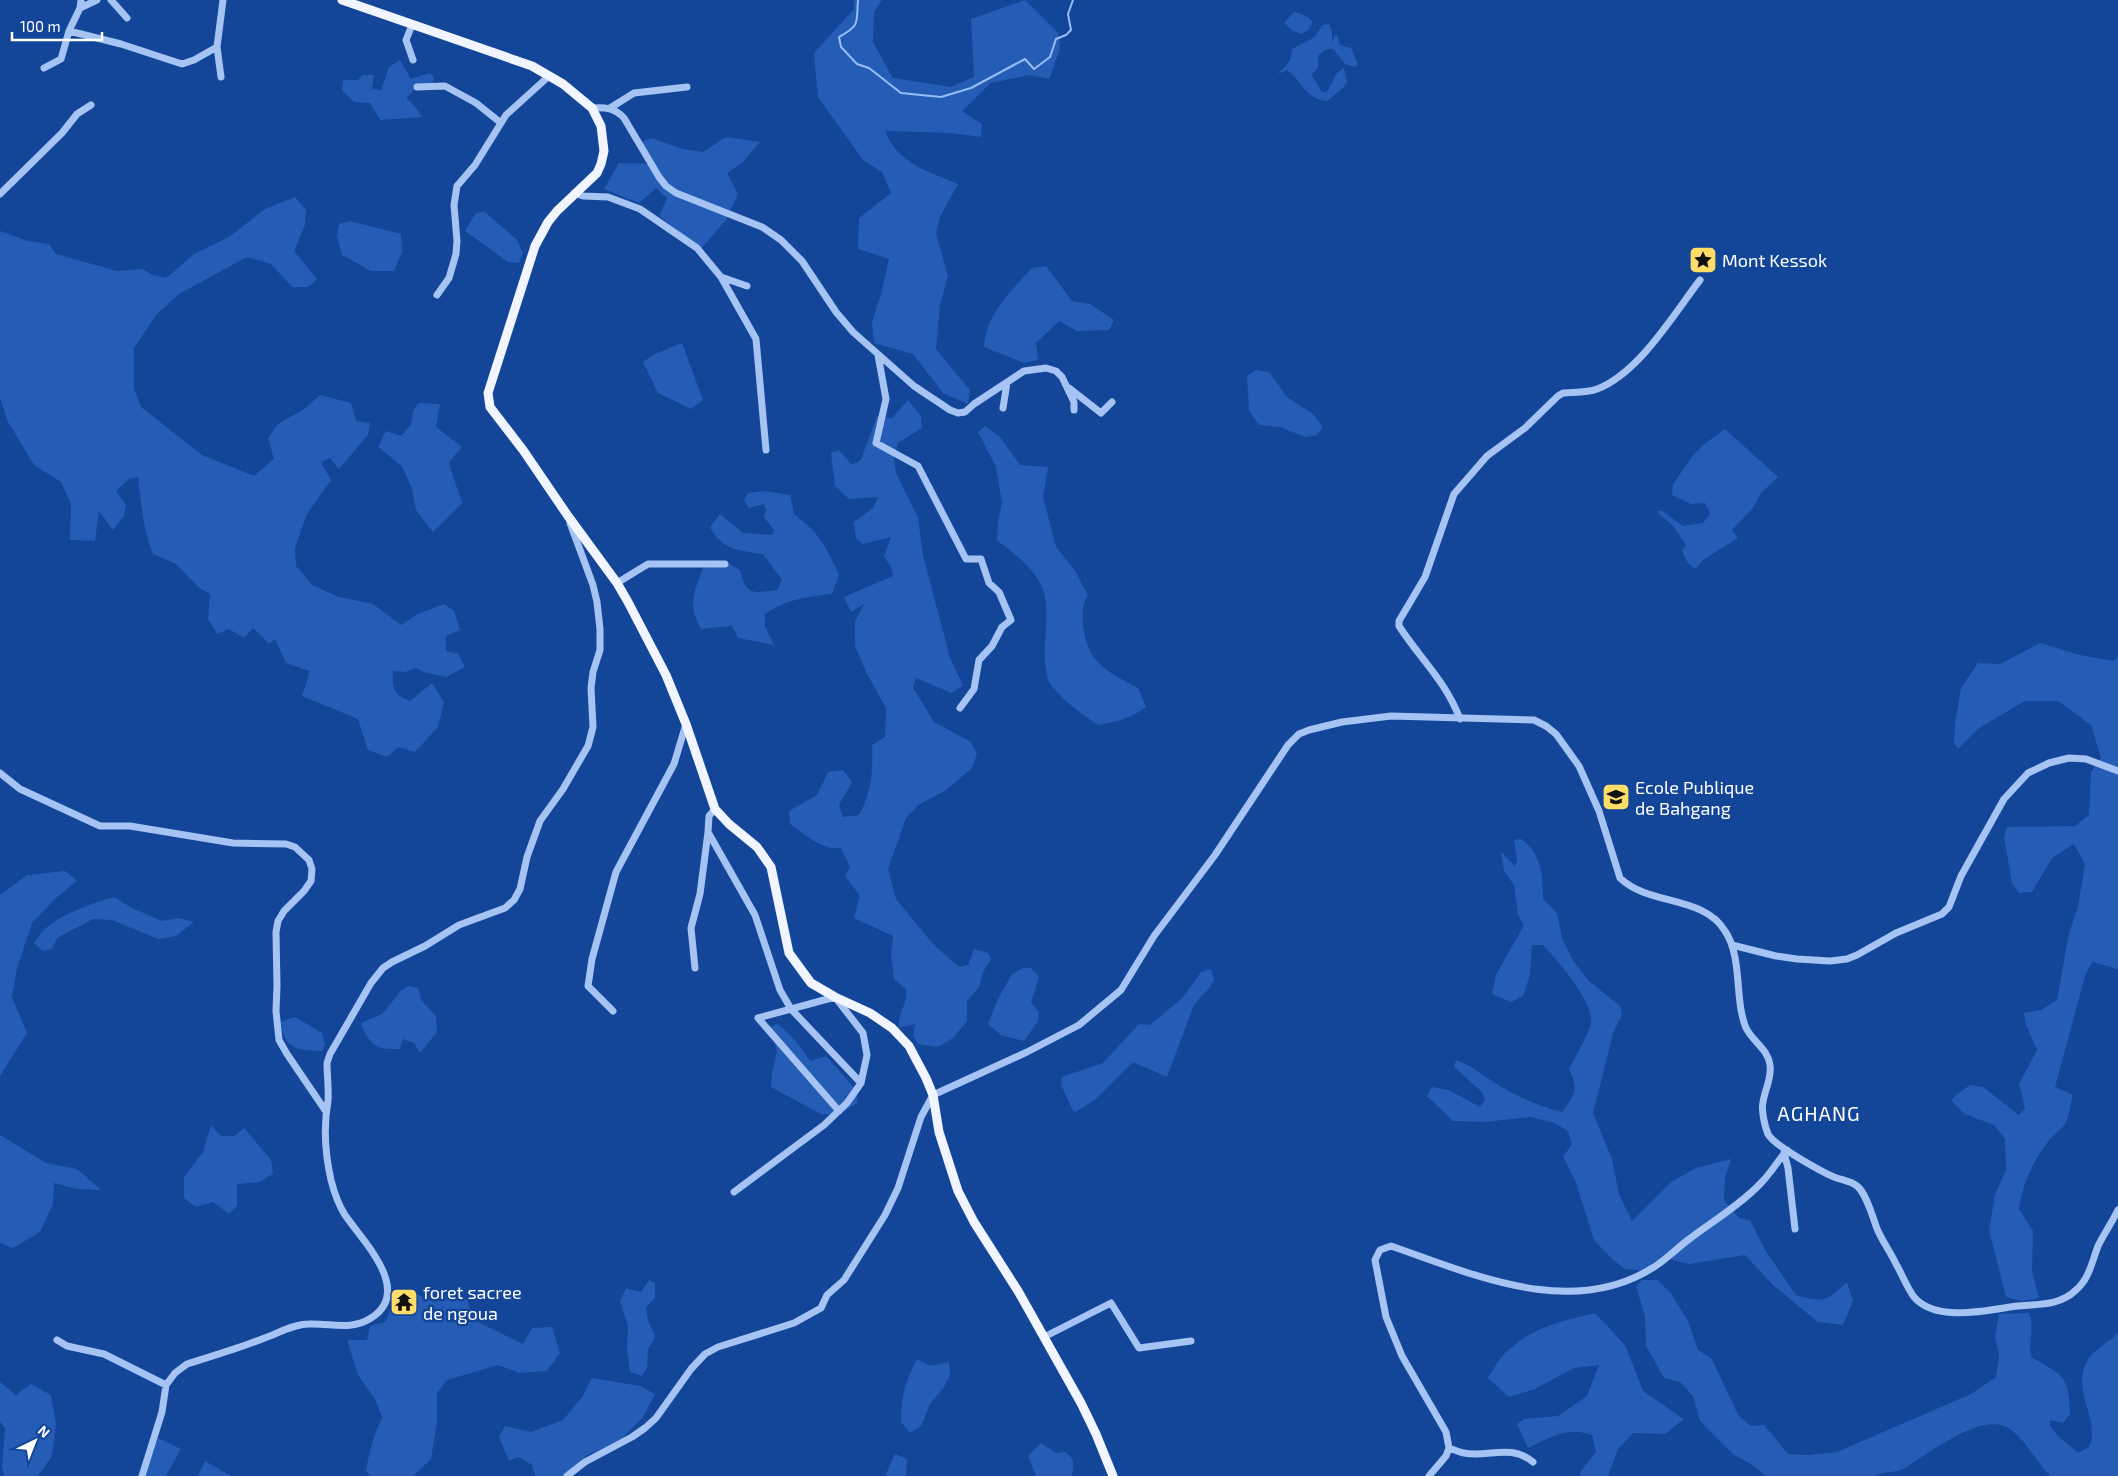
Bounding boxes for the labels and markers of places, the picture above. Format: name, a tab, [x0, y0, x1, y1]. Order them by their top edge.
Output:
place icon: Mont Kessok	[1688, 245, 1718, 275]
place label: Mont Kessok	[1722, 249, 1827, 271]
place label: Ecole Publique de Bahgang	[1635, 776, 1754, 819]
school or university icon: Ecole Publique de Bahgang	[1601, 782, 1631, 812]
place label: foret sacree de ngoua	[423, 1281, 522, 1324]
temple icon: foret sacree de ngoua	[389, 1287, 419, 1317]

